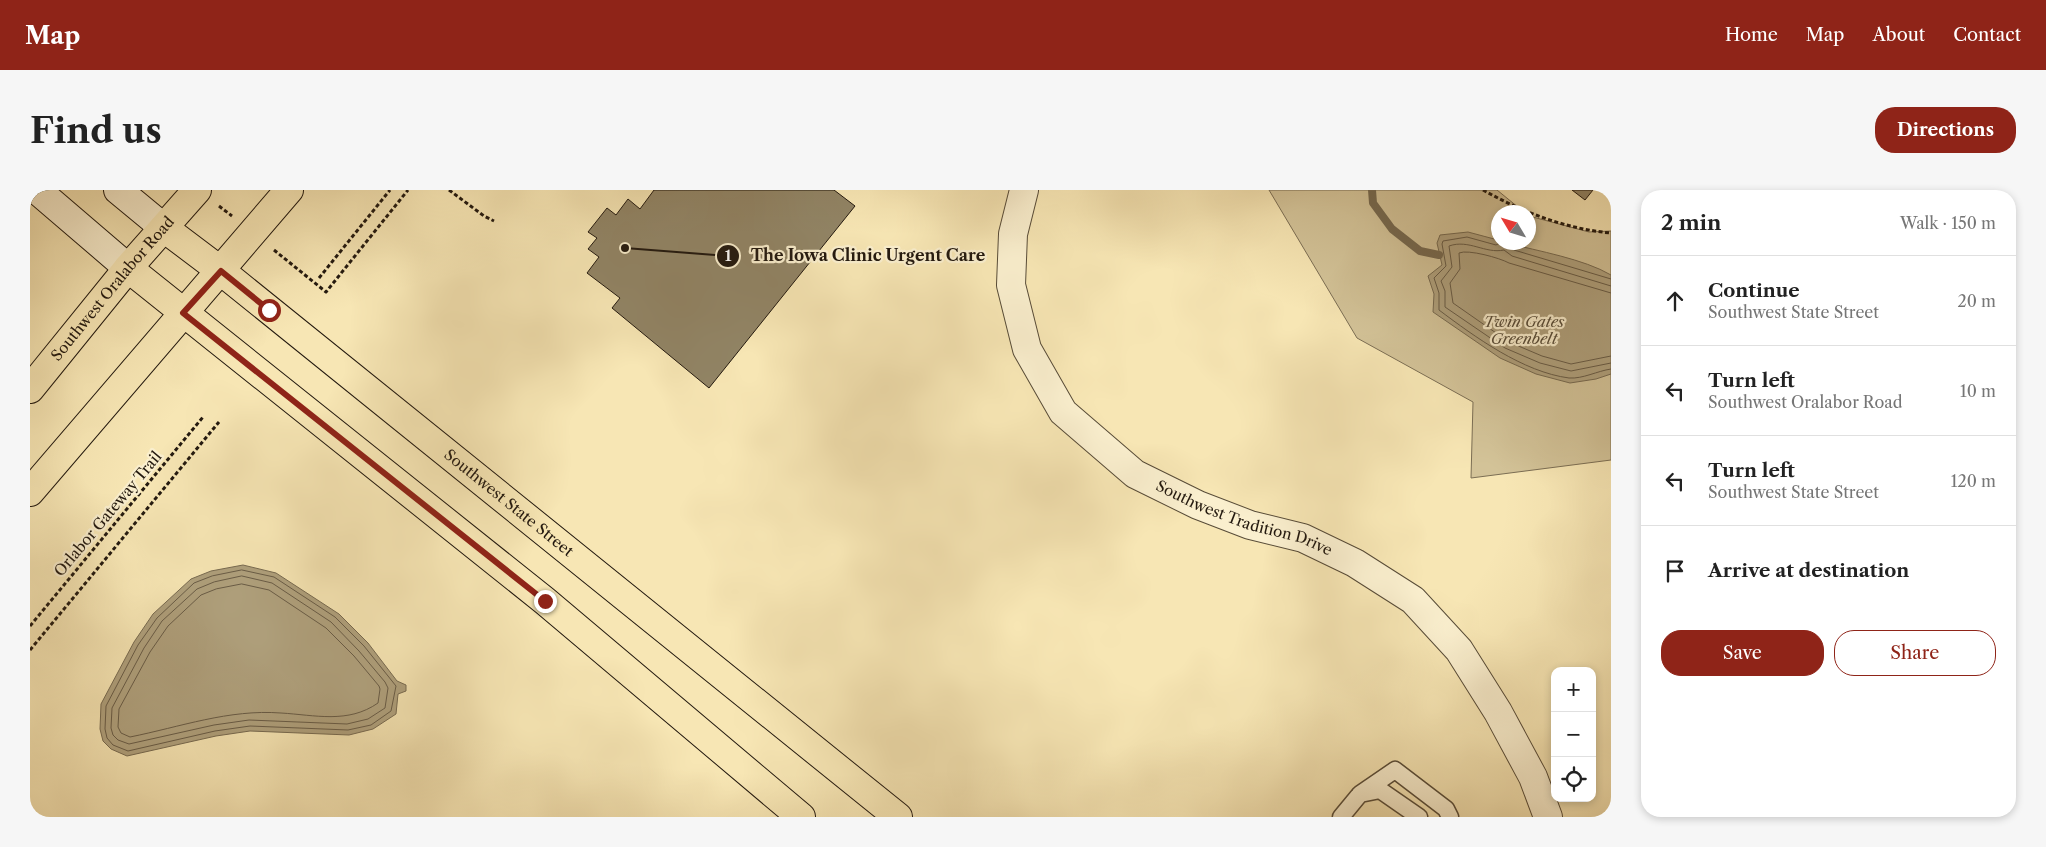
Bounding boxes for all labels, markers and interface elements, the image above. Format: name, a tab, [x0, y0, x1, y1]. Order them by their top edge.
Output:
text: Map	[25, 21, 80, 50]
text: Home	[1725, 24, 1778, 46]
text: Map	[1806, 24, 1844, 46]
text: About	[1872, 24, 1925, 46]
text: Contact	[1953, 24, 2021, 46]
button: Directions	[1875, 107, 2016, 153]
text: Find us	[30, 109, 162, 152]
north arrow	[1491, 205, 1536, 250]
text: 2 min	[1661, 210, 1721, 235]
street label: Southwest Oralabor Road	[47, 212, 178, 365]
text: Walk · 150 m	[1900, 213, 1996, 233]
callout: The Iowa Clinic Urgent Care	[716, 240, 995, 271]
text: The Iowa Clinic Urgent Care	[751, 245, 986, 265]
text: 1	[725, 246, 732, 265]
text: Continue	[1708, 279, 1800, 302]
icon: ahead	[1661, 287, 1689, 315]
text: 20 m	[1957, 291, 1996, 311]
route start	[258, 299, 281, 322]
text: Southwest State Street	[1708, 302, 1879, 322]
park label: Twin Gates Greenbelt	[1484, 312, 1565, 348]
text: Turn left	[1708, 369, 1795, 392]
icon: left	[1661, 377, 1689, 405]
text: 10 m	[1960, 381, 1996, 401]
text: Southwest Oralabor Road	[1708, 392, 1902, 412]
street label: Southwest State Street	[441, 445, 578, 561]
street label: Orlabor Gateway Trail	[50, 447, 166, 580]
text: Turn left	[1708, 459, 1795, 482]
icon: left	[1661, 467, 1689, 495]
text: 120 m	[1951, 471, 1996, 491]
street label: Southwest Tradition Drive	[1153, 476, 1335, 560]
text: Southwest State Street	[1708, 482, 1879, 502]
icon: arrive	[1661, 557, 1689, 585]
text: Arrive at destination	[1708, 559, 1909, 582]
route end	[534, 590, 557, 613]
button: Save	[1661, 630, 1824, 676]
button: Share	[1834, 630, 1996, 676]
map controls	[1551, 667, 1596, 802]
button: +	[1551, 667, 1596, 712]
button: −	[1551, 712, 1596, 757]
button: locate	[1551, 757, 1596, 802]

